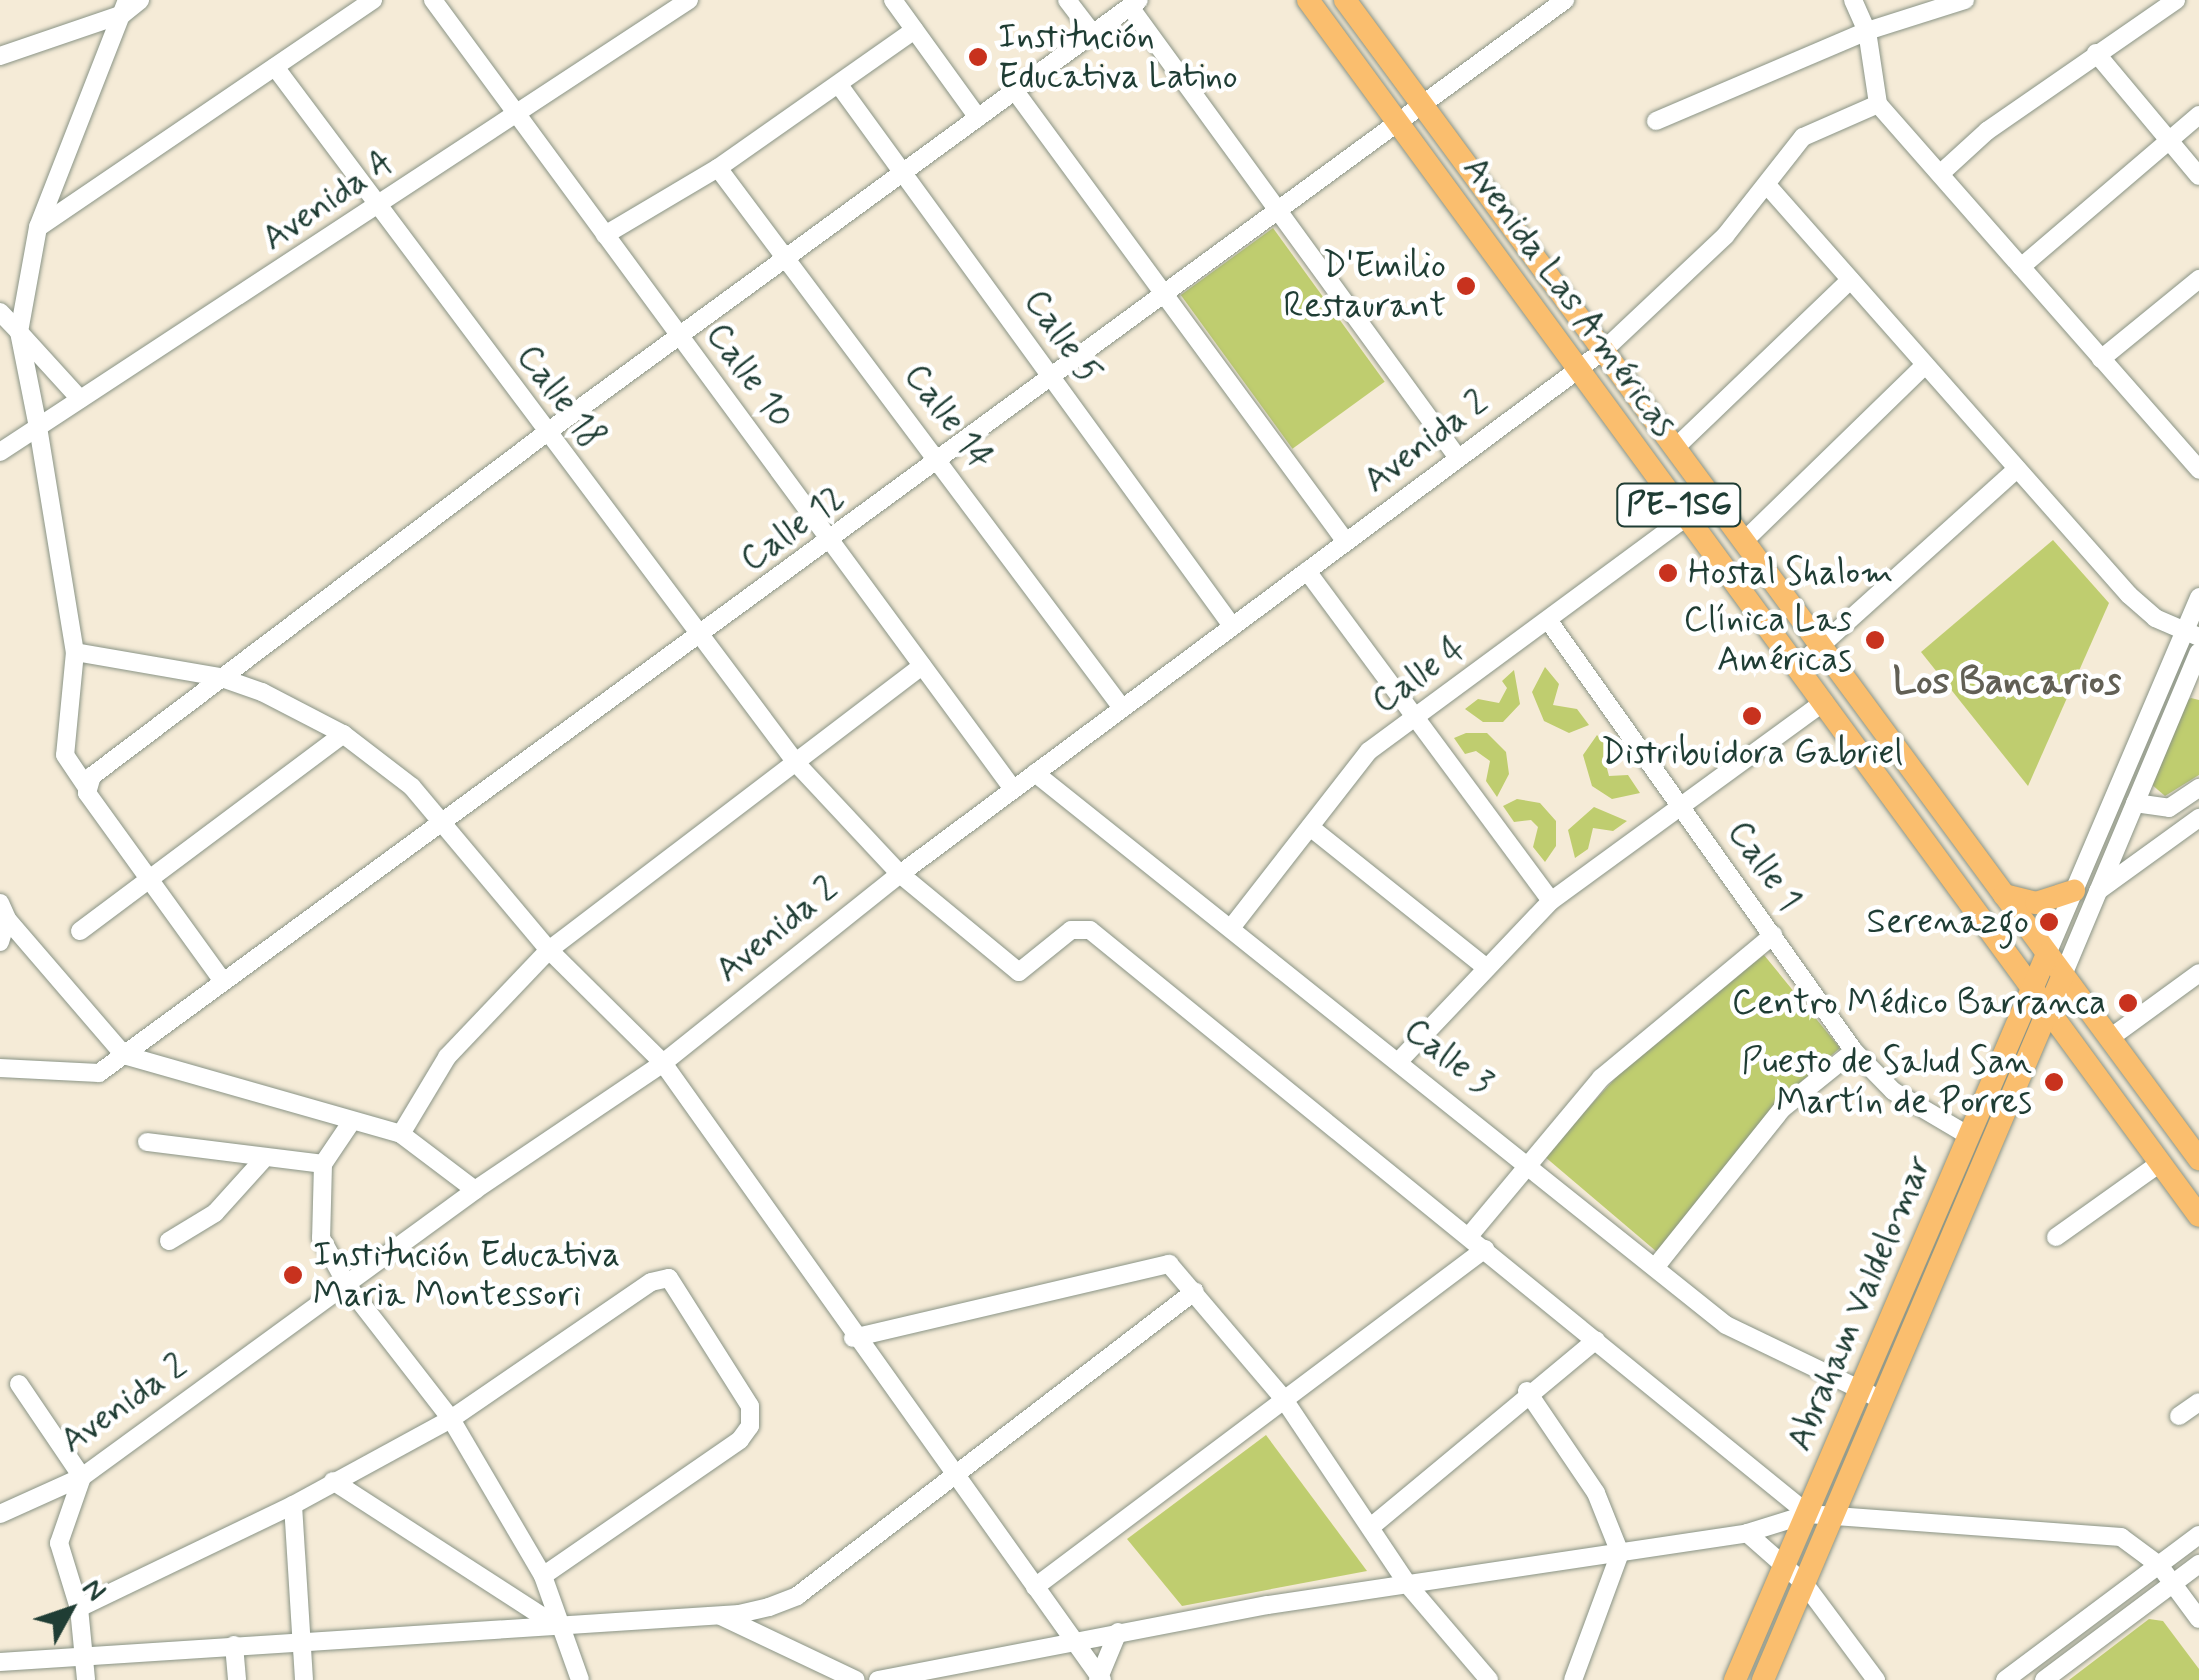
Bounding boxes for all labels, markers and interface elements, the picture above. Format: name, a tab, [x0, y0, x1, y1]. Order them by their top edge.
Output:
place label: Institución Educativa Latino	[998, 16, 1242, 98]
marker: Institución Educativa Latino	[967, 46, 989, 68]
street label: Avenida A	[254, 142, 402, 260]
street label: Avenida Las Américas	[1456, 153, 1682, 441]
place label: D'Emilio Restaurant	[1283, 245, 1446, 327]
marker: D'Emilio Restaurant	[1455, 275, 1477, 297]
street label: Calle 5	[1014, 282, 1110, 392]
street label: Calle 10	[697, 315, 801, 437]
street label: Calle 18	[507, 337, 613, 457]
street label: Calle 14	[895, 356, 1001, 478]
street label: Avenida 2	[1356, 382, 1496, 502]
street label: Calle 12	[733, 477, 853, 581]
road number: PE-1SG	[1614, 478, 1744, 532]
place label: Hostal Shalom	[1688, 552, 1890, 594]
marker: Hostal Shalom	[1657, 562, 1679, 584]
place label: Clínica Las Américas	[1686, 599, 1852, 681]
street label: Calle 4	[1364, 627, 1474, 723]
marker: Clínica Las Américas	[1862, 627, 1888, 653]
district label: Los Bancarios	[1896, 660, 2118, 706]
marker: Distribuidora Gabriel	[1741, 705, 1763, 727]
place label: Distribuidora Gabriel	[1600, 732, 1904, 774]
street label: Calle 1	[1718, 813, 1810, 919]
street label: Avenida 2	[708, 868, 846, 992]
place label: Serenazgo	[1867, 901, 2029, 943]
marker: Serenazgo	[2038, 911, 2060, 933]
place label: Centro Médico Barranca	[1739, 982, 2106, 1024]
marker: Centro Médico Barranca	[2115, 990, 2141, 1016]
street label: Calle 3	[1395, 1010, 1501, 1104]
place label: Puesto de Salud San Martín de Porres	[1746, 1041, 2032, 1123]
marker: Puesto de Salud San Martín de Porres	[2041, 1069, 2067, 1095]
street label: Abraham Valdelomar	[1779, 1149, 1941, 1457]
place label: Institución Educativa Maria Montessori	[313, 1234, 620, 1316]
marker: Institución Educativa Maria Montessori	[282, 1264, 304, 1286]
street label: Avenida 2	[53, 1345, 195, 1463]
north arrow	[20, 1560, 120, 1660]
text: N	[73, 1571, 114, 1609]

